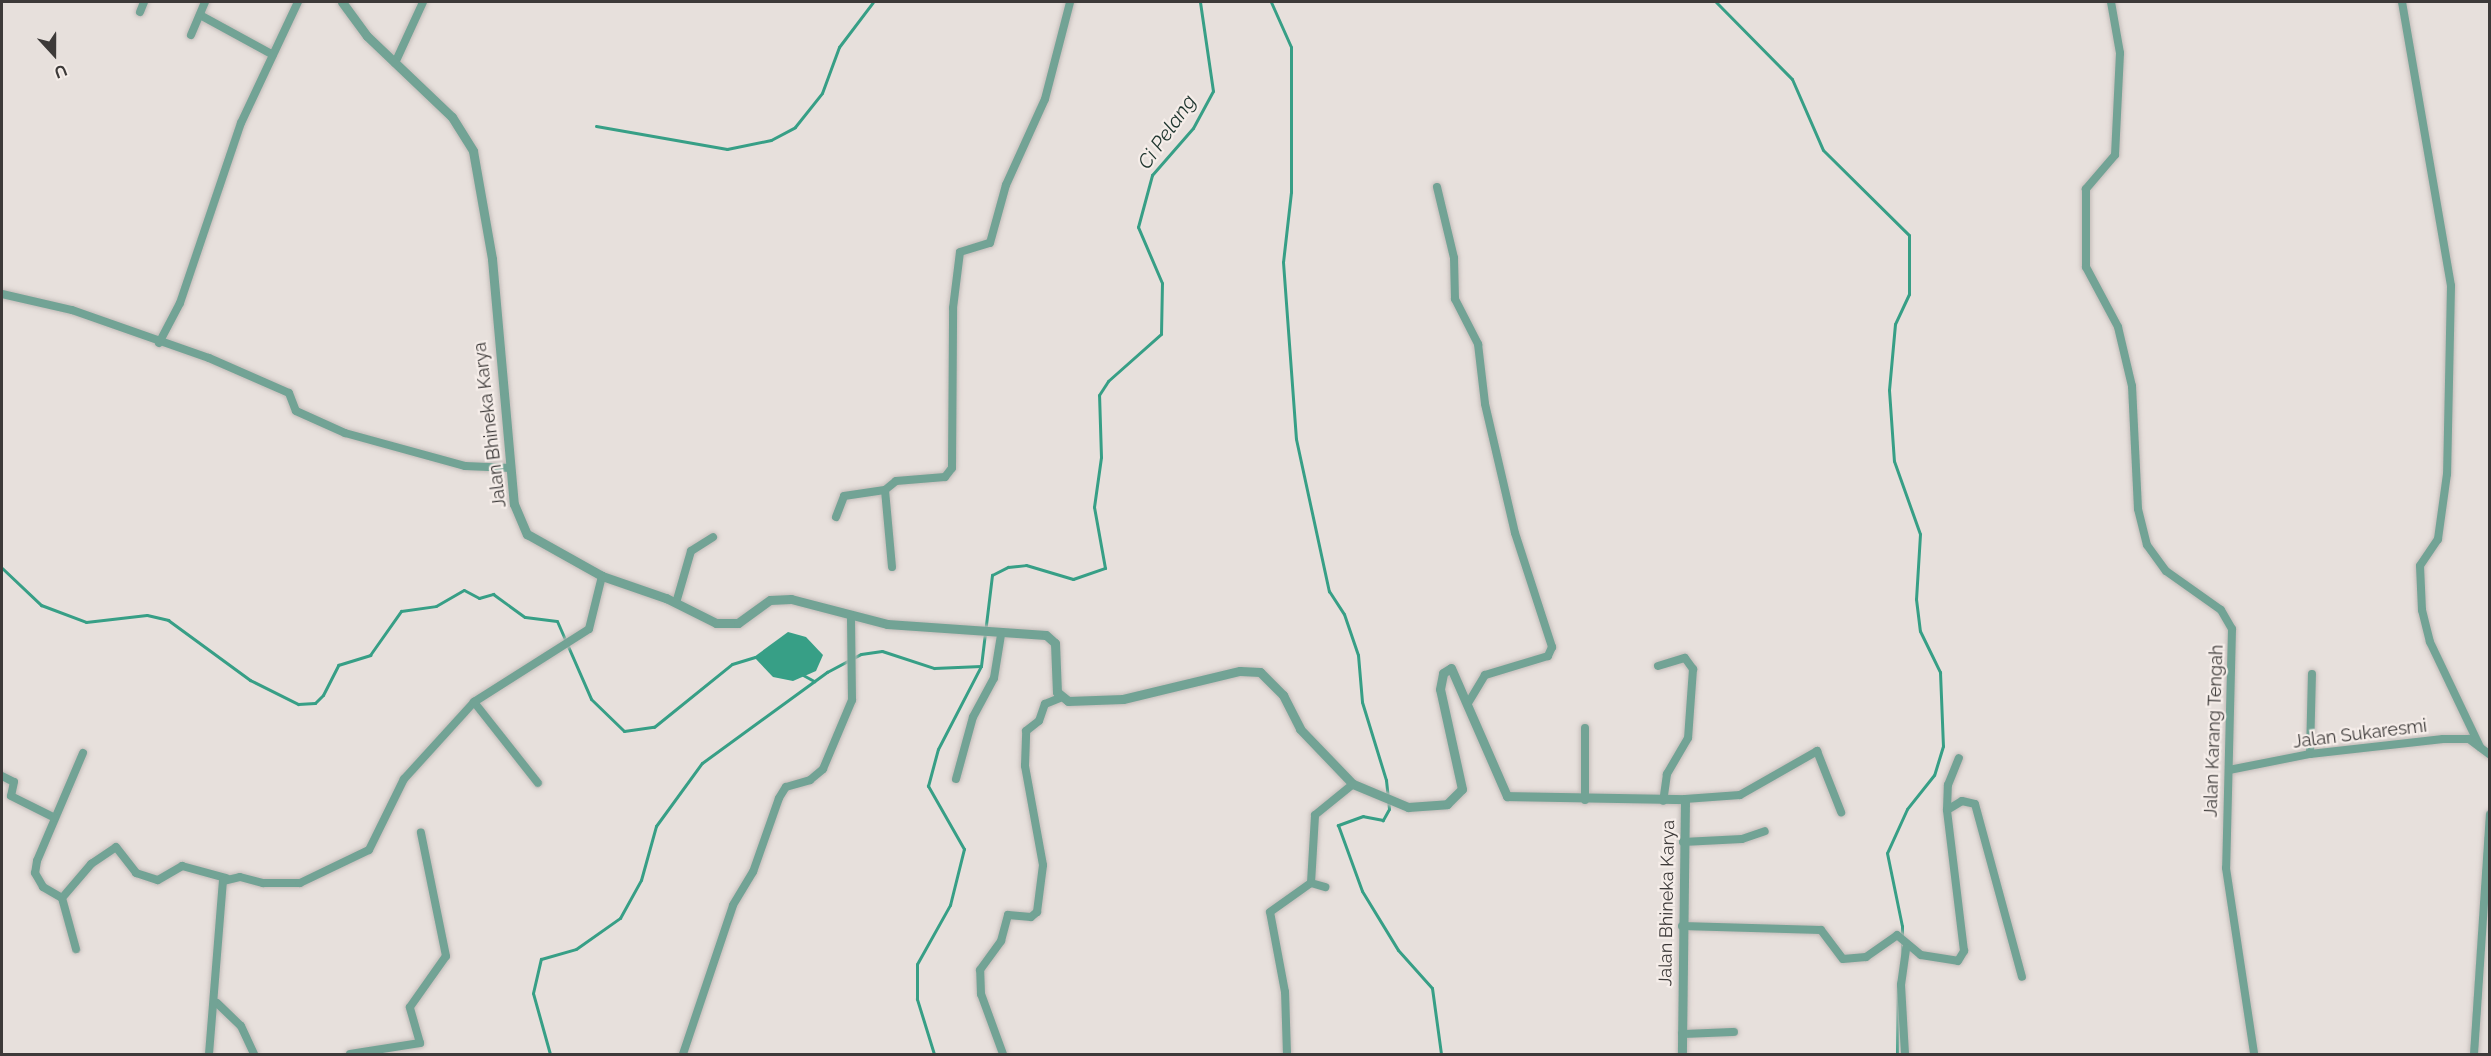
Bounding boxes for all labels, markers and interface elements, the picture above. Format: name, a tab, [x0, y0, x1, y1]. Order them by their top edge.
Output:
north arrow	[24, 24, 84, 84]
text: U	[52, 60, 70, 82]
water label: Ci Pelang	[1133, 90, 1201, 174]
street label: Jalan Bhineka Karya	[469, 341, 511, 509]
street label: Jalan Karang Tengah	[2200, 644, 2228, 818]
street label: Jalan Sukaresmi	[2292, 715, 2428, 753]
street label: Jalan Bhineka Karya	[1655, 820, 1679, 986]

